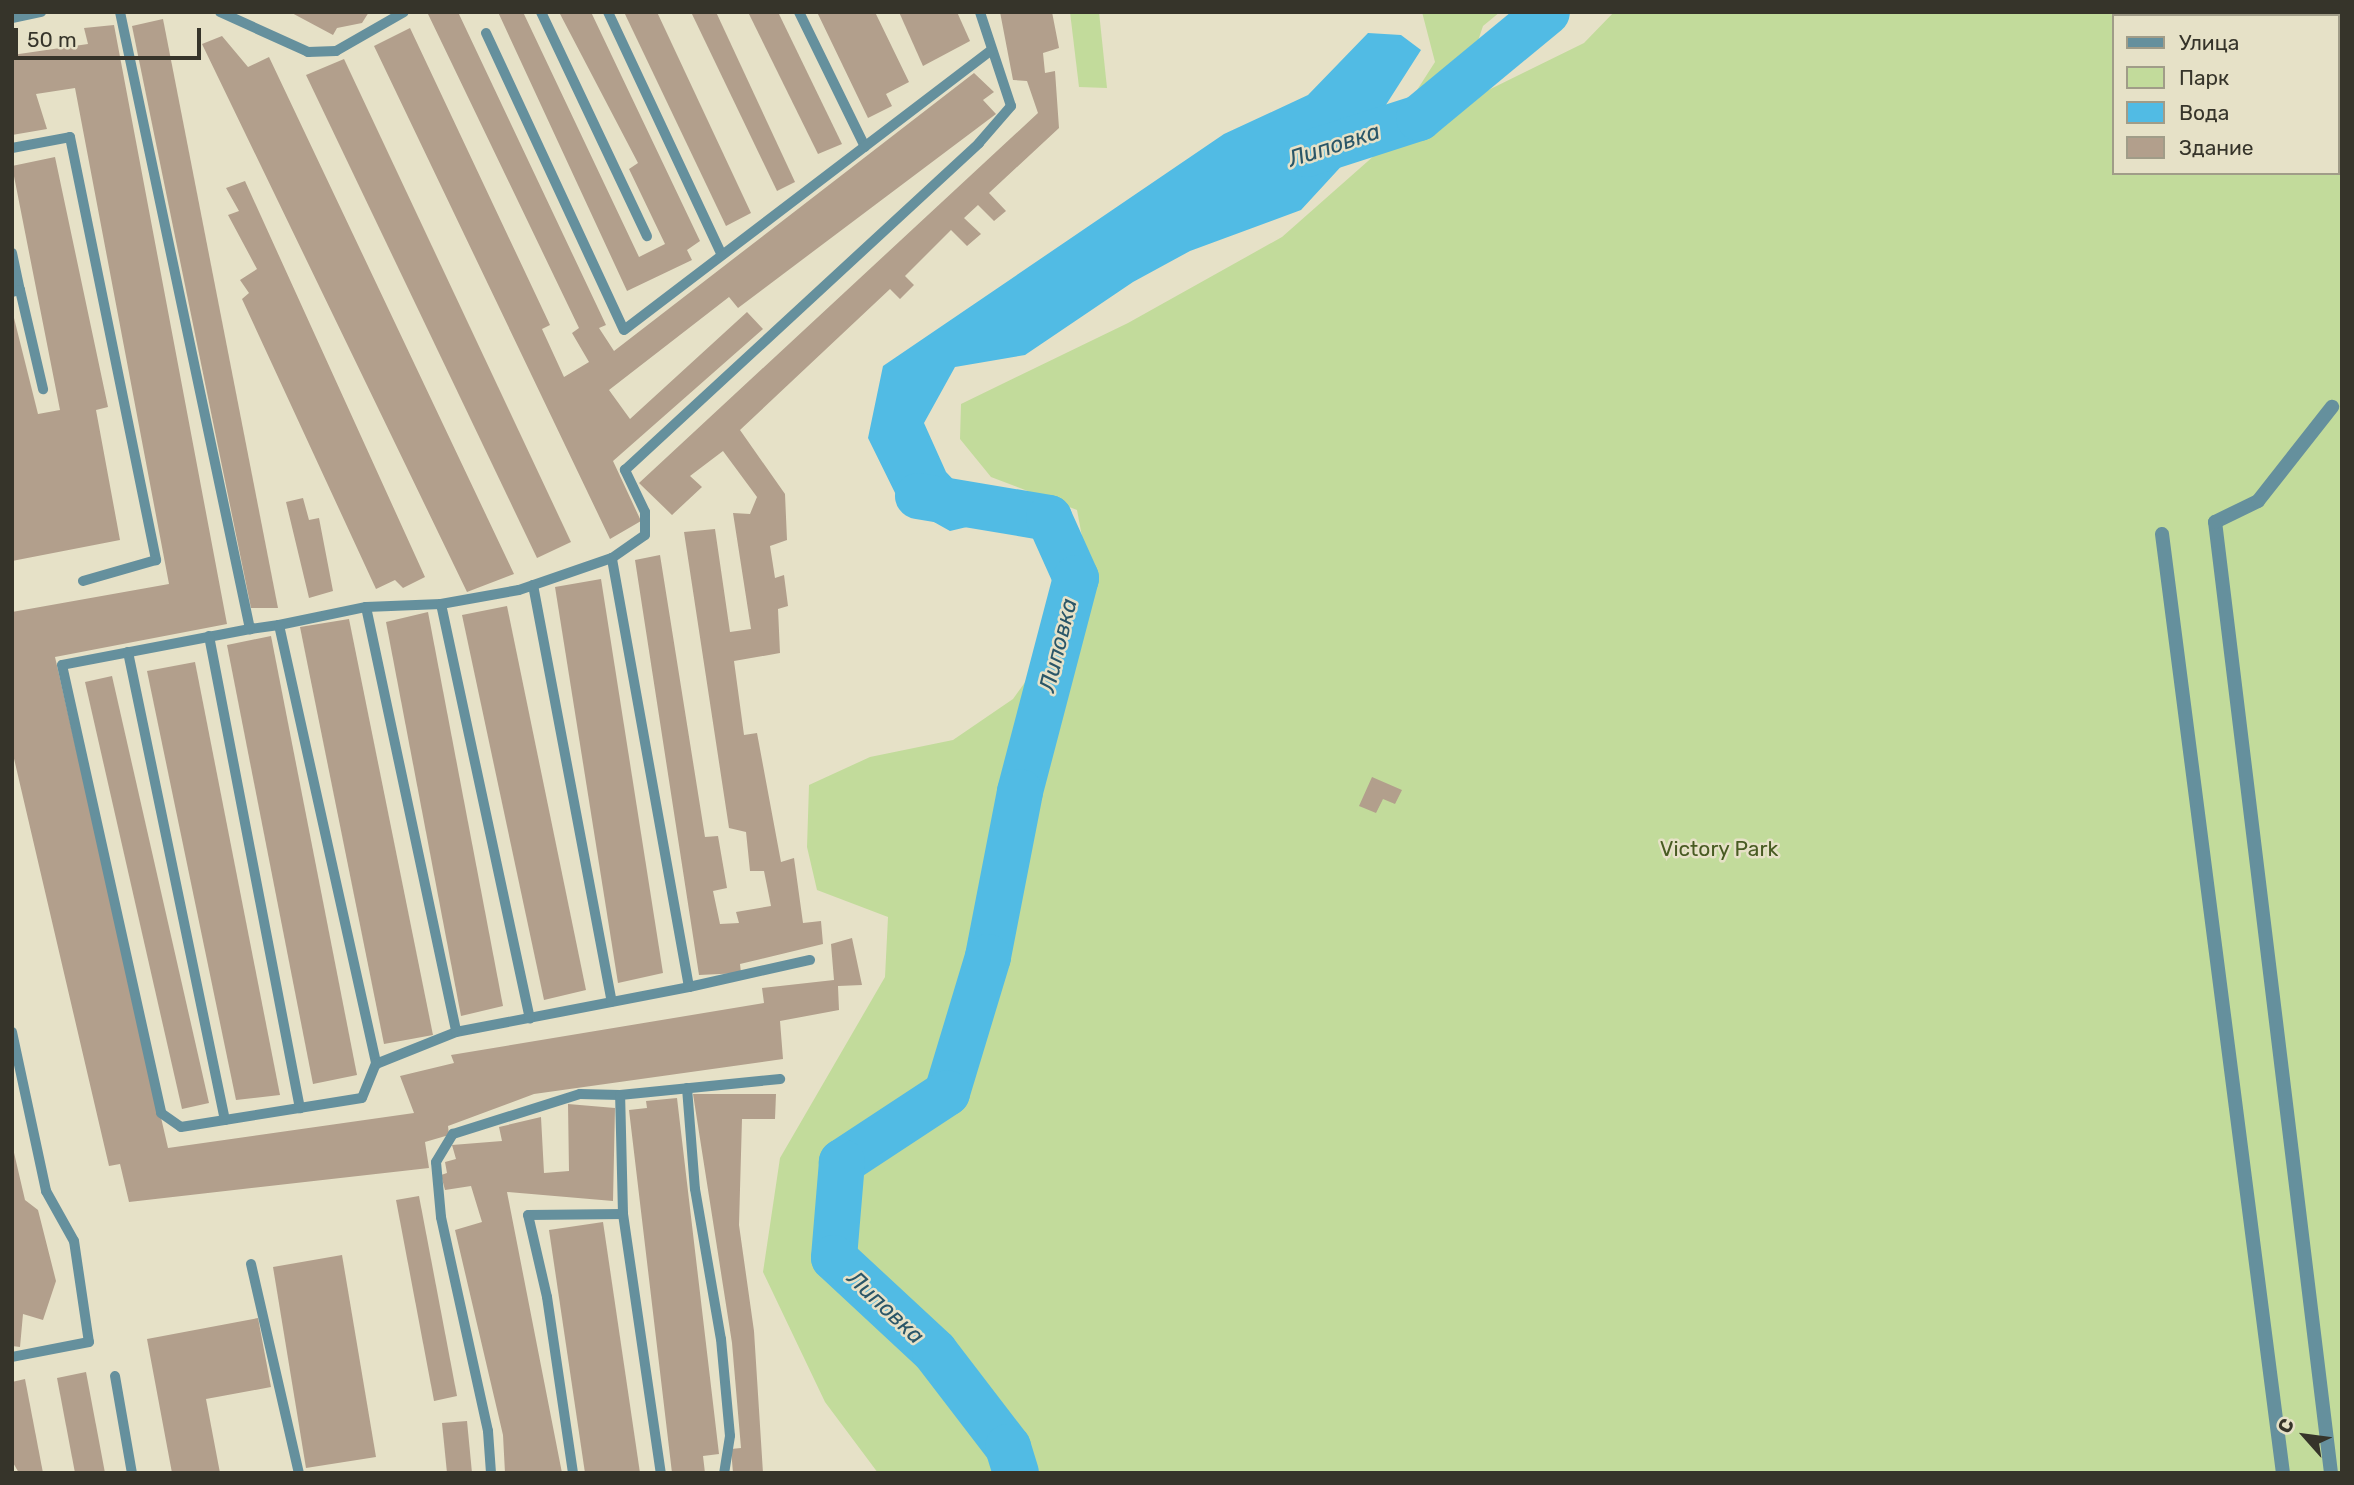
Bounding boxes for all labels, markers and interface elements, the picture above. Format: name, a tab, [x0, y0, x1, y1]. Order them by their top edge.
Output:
scale bar	[18, 14, 205, 58]
legend	[2112, 14, 2340, 175]
text: 50 m	[27, 27, 77, 52]
text: Улица	[2179, 30, 2239, 55]
text: Парк	[2179, 65, 2229, 90]
text: Вода	[2179, 100, 2229, 125]
water label: Липовка	[1284, 117, 1384, 173]
text: Здание	[2179, 135, 2254, 160]
water label: Липовка	[1033, 596, 1083, 694]
park label: Victory Park	[1659, 836, 1779, 862]
water label: Липовка	[842, 1264, 930, 1350]
north arrow	[2270, 1401, 2340, 1471]
text: С	[2273, 1415, 2299, 1437]

